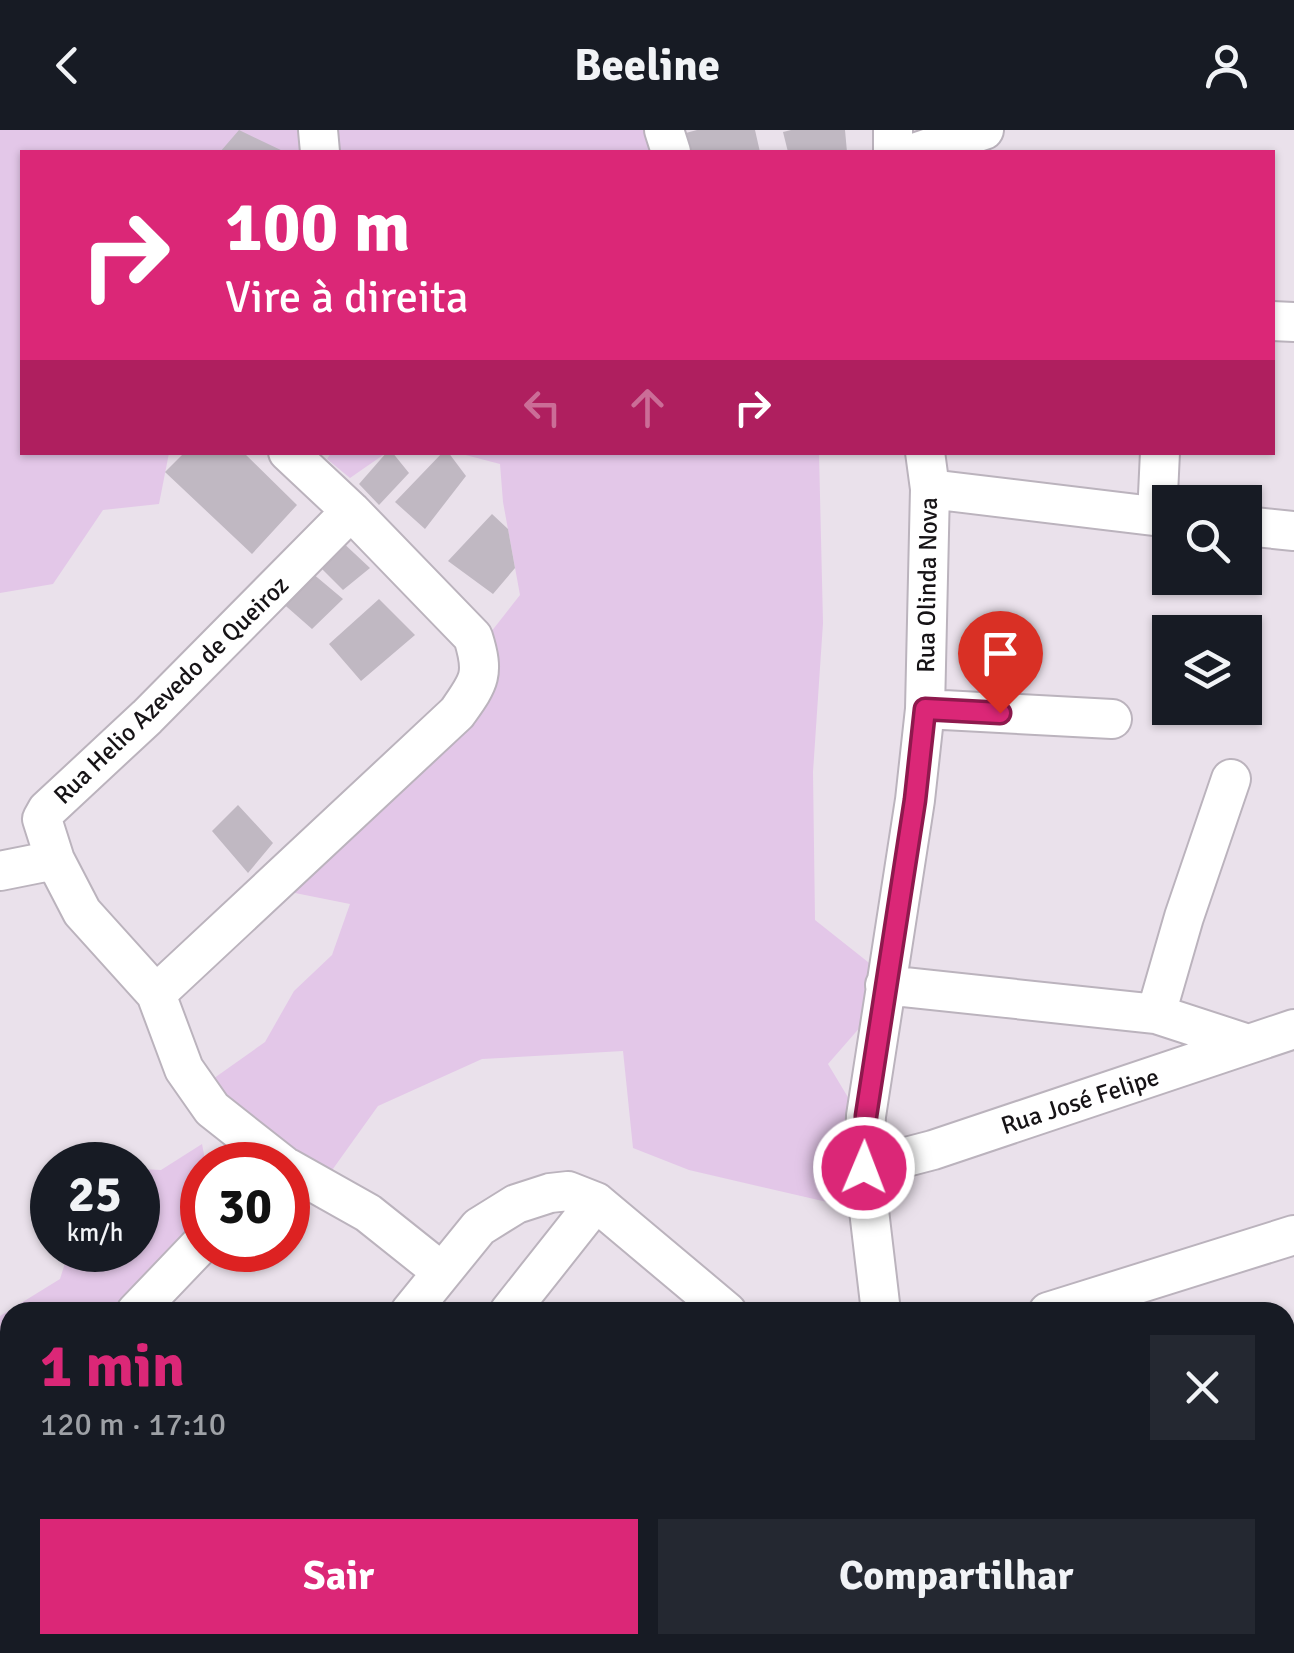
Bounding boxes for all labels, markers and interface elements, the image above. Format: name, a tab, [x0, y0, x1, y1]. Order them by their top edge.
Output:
icon: back	[40, 38, 95, 93]
text: Beeline	[574, 38, 720, 93]
icon: person	[1199, 38, 1254, 93]
text: 100 m	[225, 184, 410, 270]
icon: right	[60, 190, 190, 320]
text: Vire à direita	[225, 270, 469, 325]
icon: left	[515, 380, 570, 435]
icon: ahead	[620, 380, 675, 435]
icon: right	[725, 380, 780, 435]
map controls	[1152, 485, 1262, 725]
button: search	[1152, 485, 1262, 595]
street label: Rua Olinda Nova	[910, 497, 944, 673]
street label: Rua Helio Azevedo de Queiroz	[47, 570, 295, 810]
pin	[958, 611, 1043, 714]
button: layers	[1152, 615, 1262, 725]
icon: arrive	[973, 626, 1028, 681]
street label: Rua José Felipe	[997, 1061, 1163, 1141]
position arrow	[812, 1116, 916, 1220]
speed limit sign: 30	[180, 1142, 310, 1272]
text: 25	[68, 1164, 122, 1226]
text: km/h	[67, 1217, 123, 1248]
text: 1 min	[40, 1330, 185, 1404]
button: close	[1150, 1335, 1255, 1440]
text: 120 m · 17:10	[40, 1405, 226, 1444]
button: Sair	[40, 1519, 638, 1634]
button: Compartilhar	[658, 1519, 1255, 1634]

